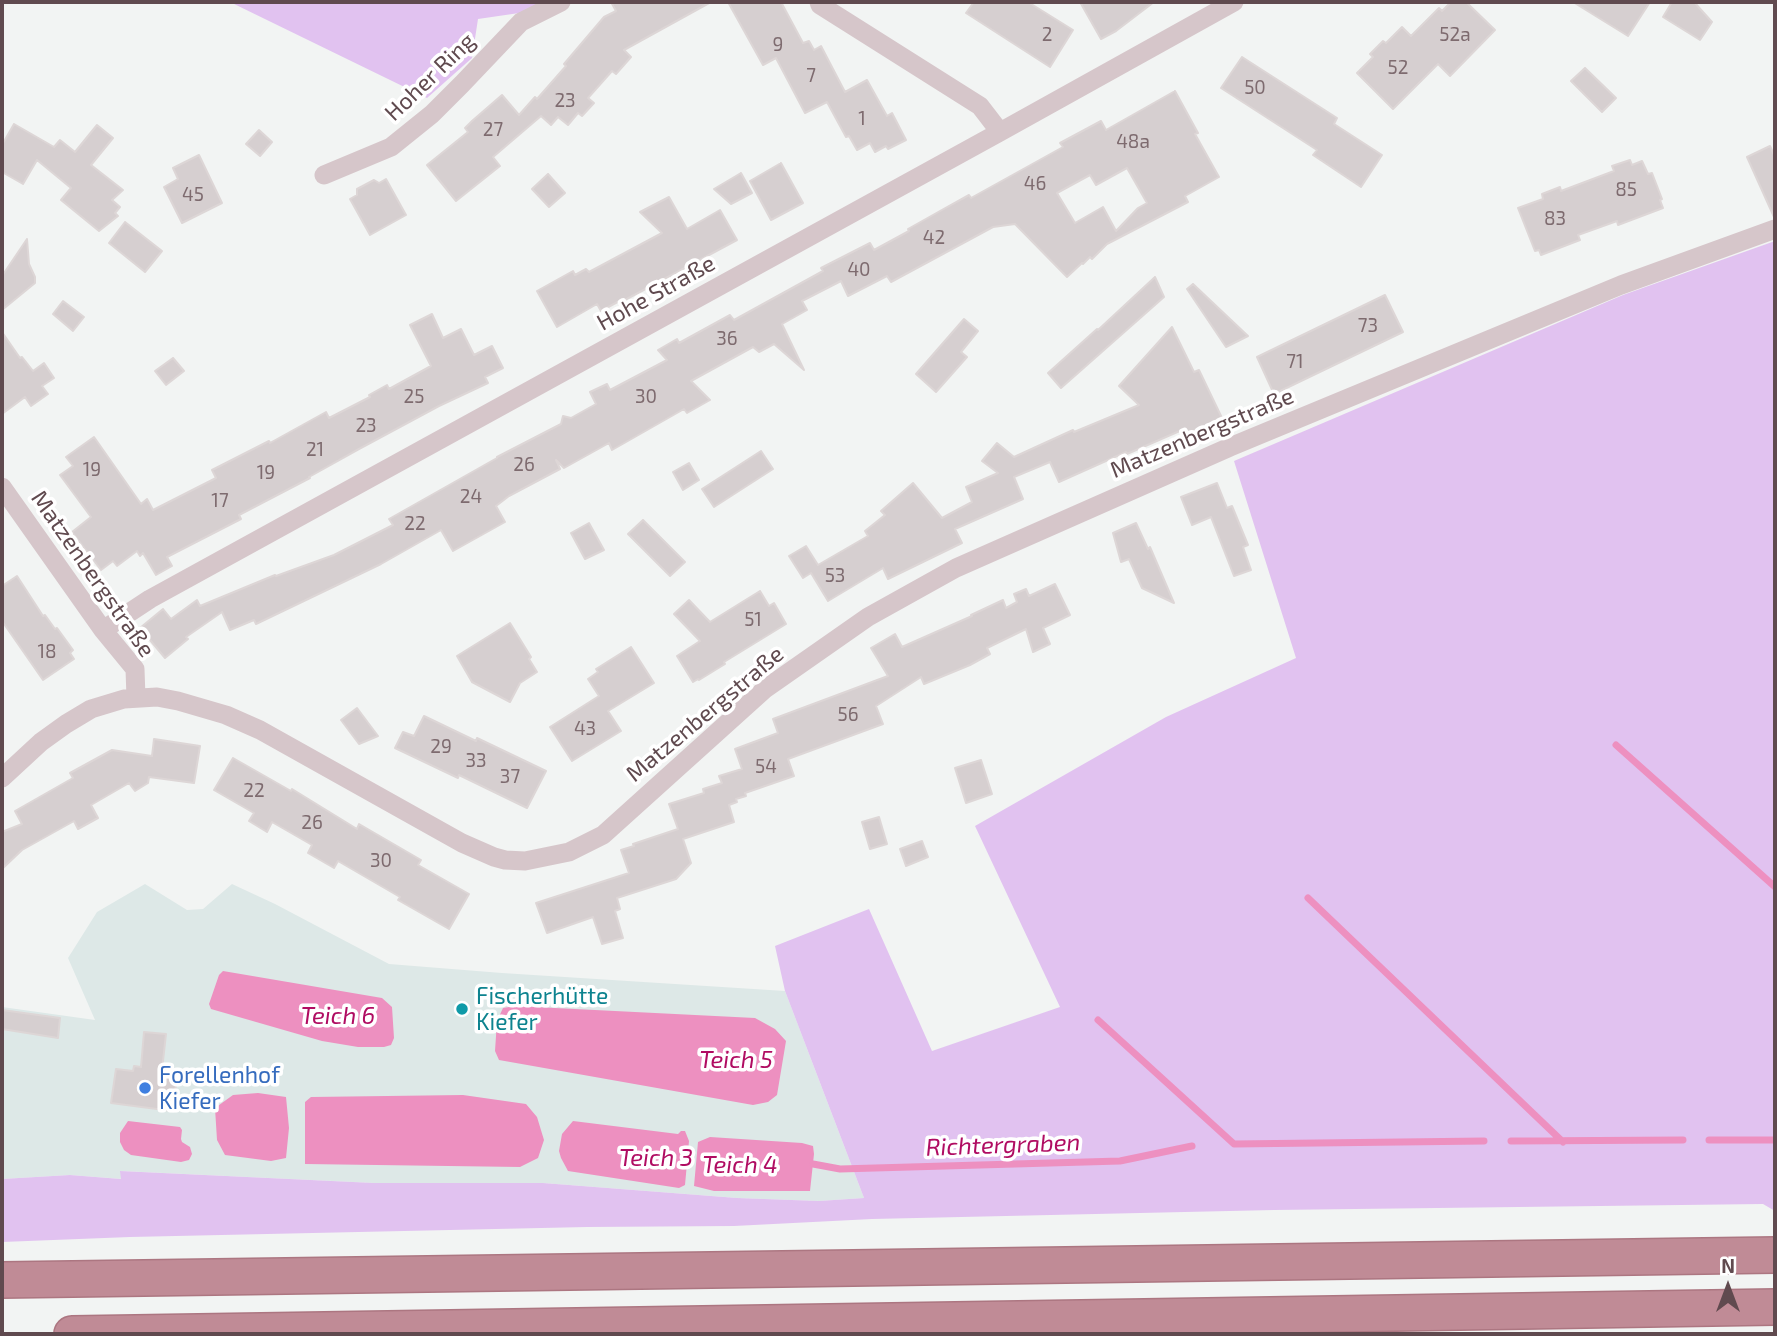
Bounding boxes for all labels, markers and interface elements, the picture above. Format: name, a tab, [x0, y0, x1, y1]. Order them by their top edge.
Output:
house number: 2	[1042, 24, 1052, 46]
house number: 52a	[1439, 24, 1471, 46]
street label: Hoher Ring	[379, 27, 481, 127]
house number: 9	[773, 34, 783, 56]
house number: 52	[1388, 57, 1408, 79]
house number: 7	[806, 65, 816, 87]
house number: 50	[1244, 77, 1266, 99]
house number: 23	[554, 90, 576, 112]
house number: 1	[858, 108, 866, 130]
house number: 27	[483, 119, 503, 141]
house number: 48a	[1116, 131, 1150, 153]
house number: 46	[1024, 173, 1046, 195]
house number: 85	[1615, 179, 1637, 201]
house number: 45	[182, 184, 204, 206]
house number: 83	[1544, 208, 1566, 230]
house number: 42	[923, 227, 945, 249]
street label: Hohe Straße	[592, 249, 720, 337]
house number: 40	[847, 259, 871, 281]
house number: 73	[1358, 315, 1378, 337]
house number: 36	[716, 328, 738, 350]
house number: 71	[1286, 351, 1304, 373]
street label: Matzenbergstraße	[1106, 382, 1298, 484]
house number: 25	[404, 386, 424, 408]
house number: 30	[635, 386, 657, 408]
house number: 23	[355, 415, 377, 437]
house number: 21	[306, 439, 324, 461]
house number: 26	[513, 454, 535, 476]
house number: 19	[83, 459, 101, 481]
house number: 19	[257, 462, 275, 484]
street label: Matzenbergstraße	[25, 486, 161, 662]
house number: 24	[460, 486, 482, 508]
house number: 17	[211, 490, 229, 512]
house number: 22	[404, 513, 426, 535]
house number: 53	[825, 565, 845, 587]
house number: 51	[744, 609, 762, 631]
street label: Matzenbergstraße	[621, 640, 789, 788]
house number: 18	[37, 641, 57, 663]
house number: 56	[837, 704, 859, 726]
house number: 43	[574, 718, 596, 740]
house number: 29	[430, 736, 452, 758]
house number: 33	[465, 750, 487, 772]
house number: 54	[755, 756, 777, 778]
house number: 37	[500, 766, 520, 788]
house number: 22	[243, 780, 265, 802]
house number: 26	[301, 812, 323, 834]
house number: 30	[370, 850, 392, 872]
place label: Fischerhütte Kiefer	[476, 982, 608, 1036]
marker: Fischerhütte Kiefer	[454, 1001, 470, 1017]
water label: Teich 6	[301, 1002, 375, 1030]
water label: Teich 5	[699, 1046, 773, 1074]
place label: Forellenhof Kiefer	[159, 1061, 280, 1115]
marker: Forellenhof Kiefer	[137, 1080, 153, 1096]
water label: Richtergraben	[925, 1128, 1081, 1162]
water label: Teich 3	[619, 1144, 693, 1172]
water label: Teich 4	[702, 1151, 778, 1179]
north arrow	[1693, 1252, 1763, 1322]
text: N	[1721, 1254, 1735, 1277]

